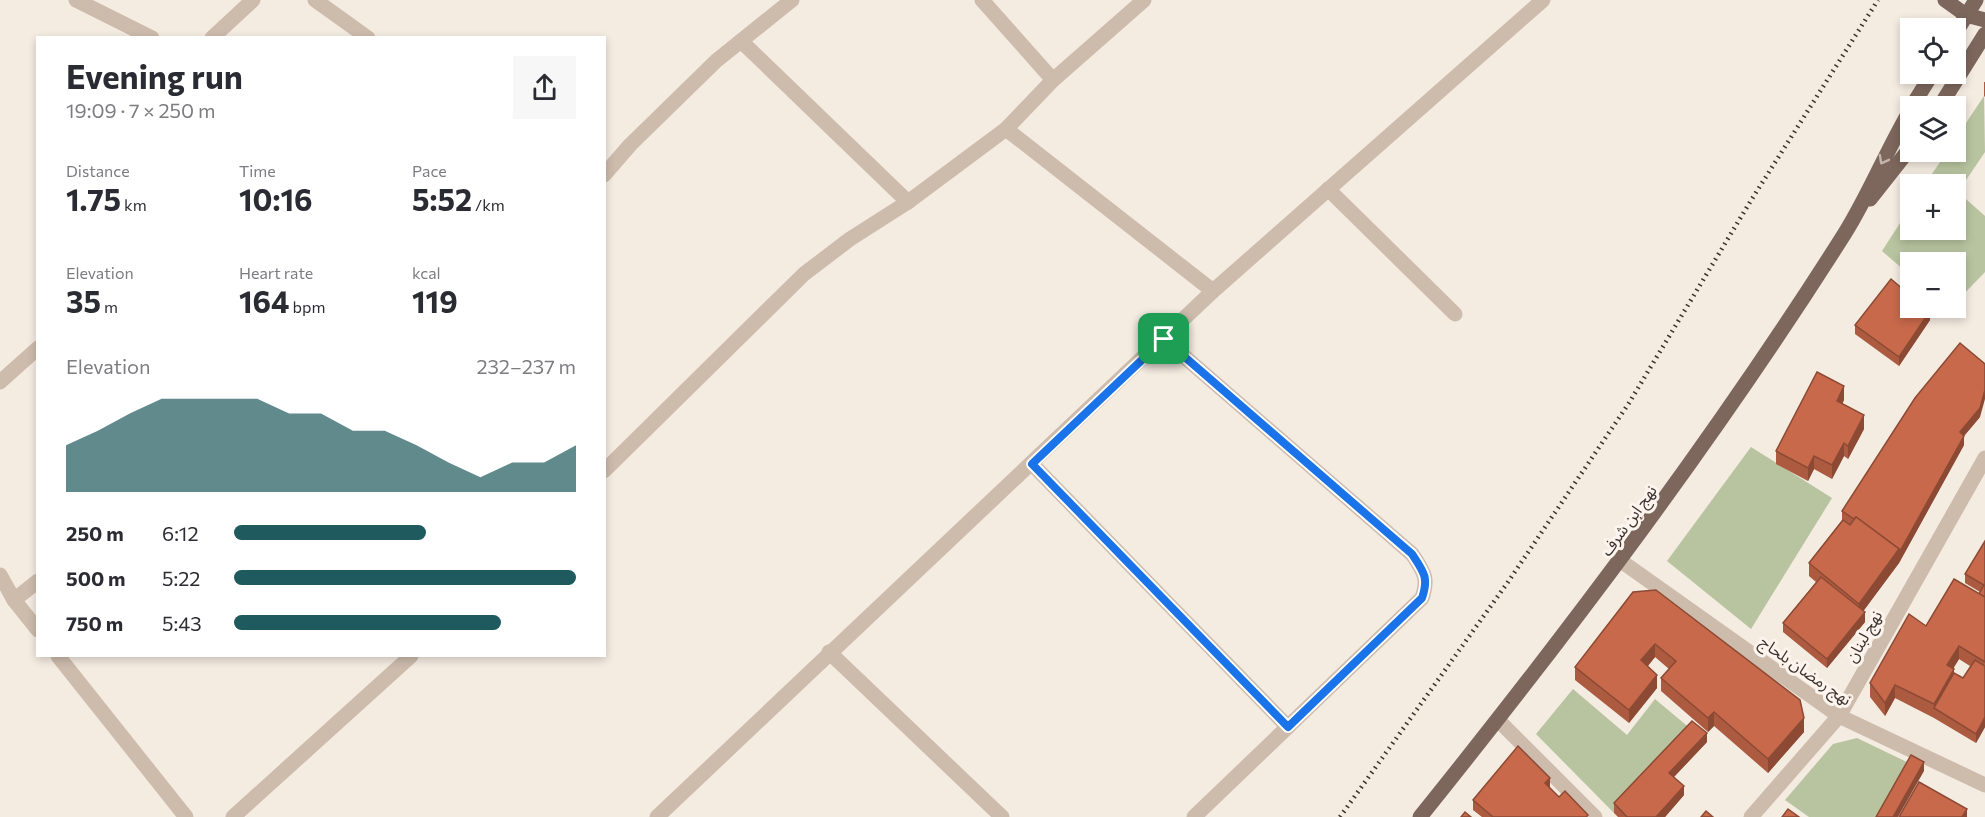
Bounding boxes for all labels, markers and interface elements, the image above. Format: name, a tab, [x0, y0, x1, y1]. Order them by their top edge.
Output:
map controls	[1900, 18, 1966, 318]
button: locate	[1900, 18, 1966, 84]
text: Evening run	[66, 55, 243, 96]
button: share	[513, 56, 576, 119]
button: layers	[1900, 96, 1966, 162]
text: 19:09 · 7 × 250 m	[66, 98, 215, 122]
one-way arrow	[1879, 154, 1890, 164]
text: Distance	[66, 161, 130, 180]
text: Time	[239, 161, 276, 180]
text: Pace	[412, 161, 447, 180]
button: +	[1900, 174, 1966, 240]
text: 1.75	[66, 180, 121, 217]
text: 10:16	[239, 180, 313, 217]
text: 5:52	[412, 180, 472, 217]
text: km	[121, 195, 147, 214]
text: /km	[472, 195, 505, 214]
button: −	[1900, 252, 1966, 318]
text: Elevation	[66, 263, 134, 282]
text: Heart rate	[239, 263, 313, 282]
text: kcal	[412, 263, 441, 282]
text: 35	[66, 282, 101, 319]
text: 164	[239, 282, 290, 319]
text: 119	[412, 282, 458, 319]
text: m	[101, 297, 118, 316]
text: bpm	[290, 297, 325, 316]
pin	[1138, 313, 1189, 364]
icon: arrive	[1147, 322, 1180, 355]
text: Elevation	[66, 354, 151, 378]
text: 232–237 m	[476, 354, 576, 378]
street label: نهج ابن شرف	[1596, 481, 1663, 561]
text: 250 m	[66, 521, 124, 545]
text: 6:12	[162, 521, 199, 545]
text: 500 m	[66, 566, 126, 590]
text: 5:22	[162, 566, 200, 590]
street label: نهج لبنان	[1841, 607, 1889, 667]
text: 750 m	[66, 611, 123, 635]
text: 5:43	[162, 611, 202, 635]
street label: نهج رمضان بلحاج	[1754, 631, 1855, 712]

